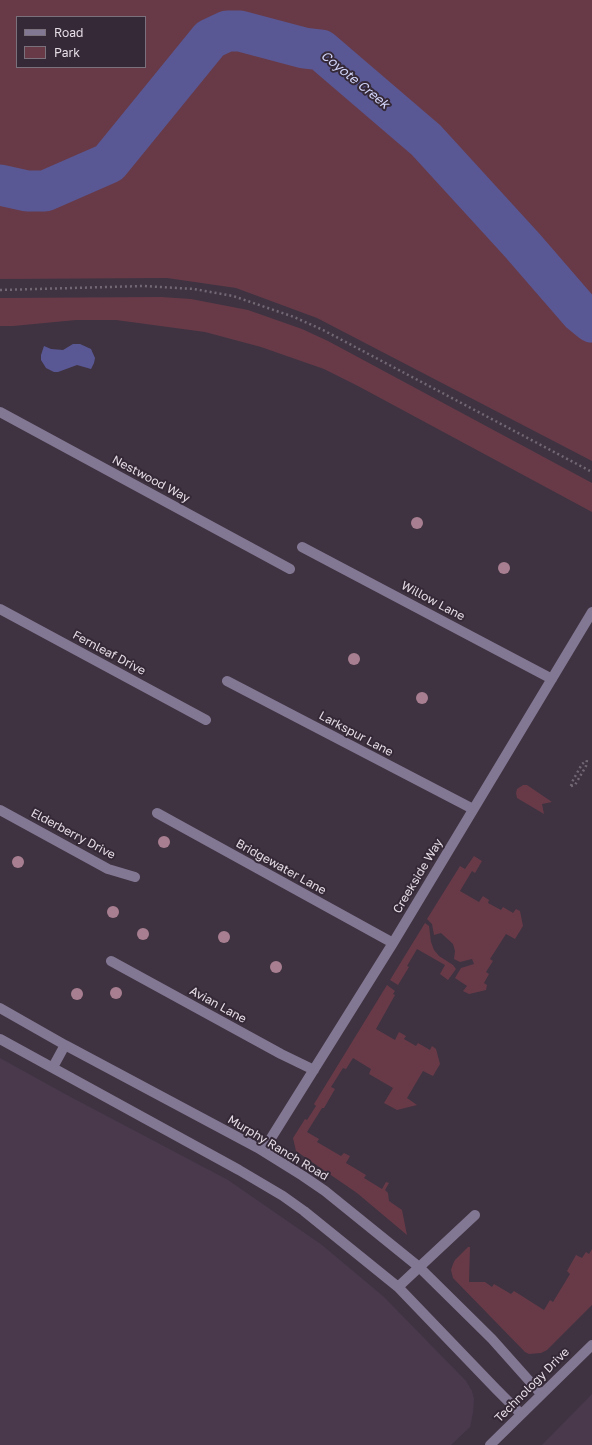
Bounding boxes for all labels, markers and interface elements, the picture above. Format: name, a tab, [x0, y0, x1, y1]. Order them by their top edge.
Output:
legend	[16, 16, 146, 68]
text: Road	[54, 25, 83, 40]
text: Park	[54, 45, 80, 60]
water label: Coyote Creek	[318, 48, 392, 112]
street label: Nestwood Way	[110, 452, 192, 506]
street label: Willow Lane	[399, 578, 467, 624]
street label: Fernleaf Drive	[70, 628, 148, 678]
street label: Larkspur Lane	[316, 708, 396, 760]
street label: Elderberry Drive	[28, 806, 118, 862]
street label: Bridgewater Lane	[233, 836, 329, 898]
street label: Creekside Way	[390, 836, 446, 916]
street label: Avian Lane	[187, 984, 249, 1026]
street label: Murphy Ranch Road	[225, 1112, 331, 1184]
street label: Technology Drive	[492, 1345, 572, 1425]

